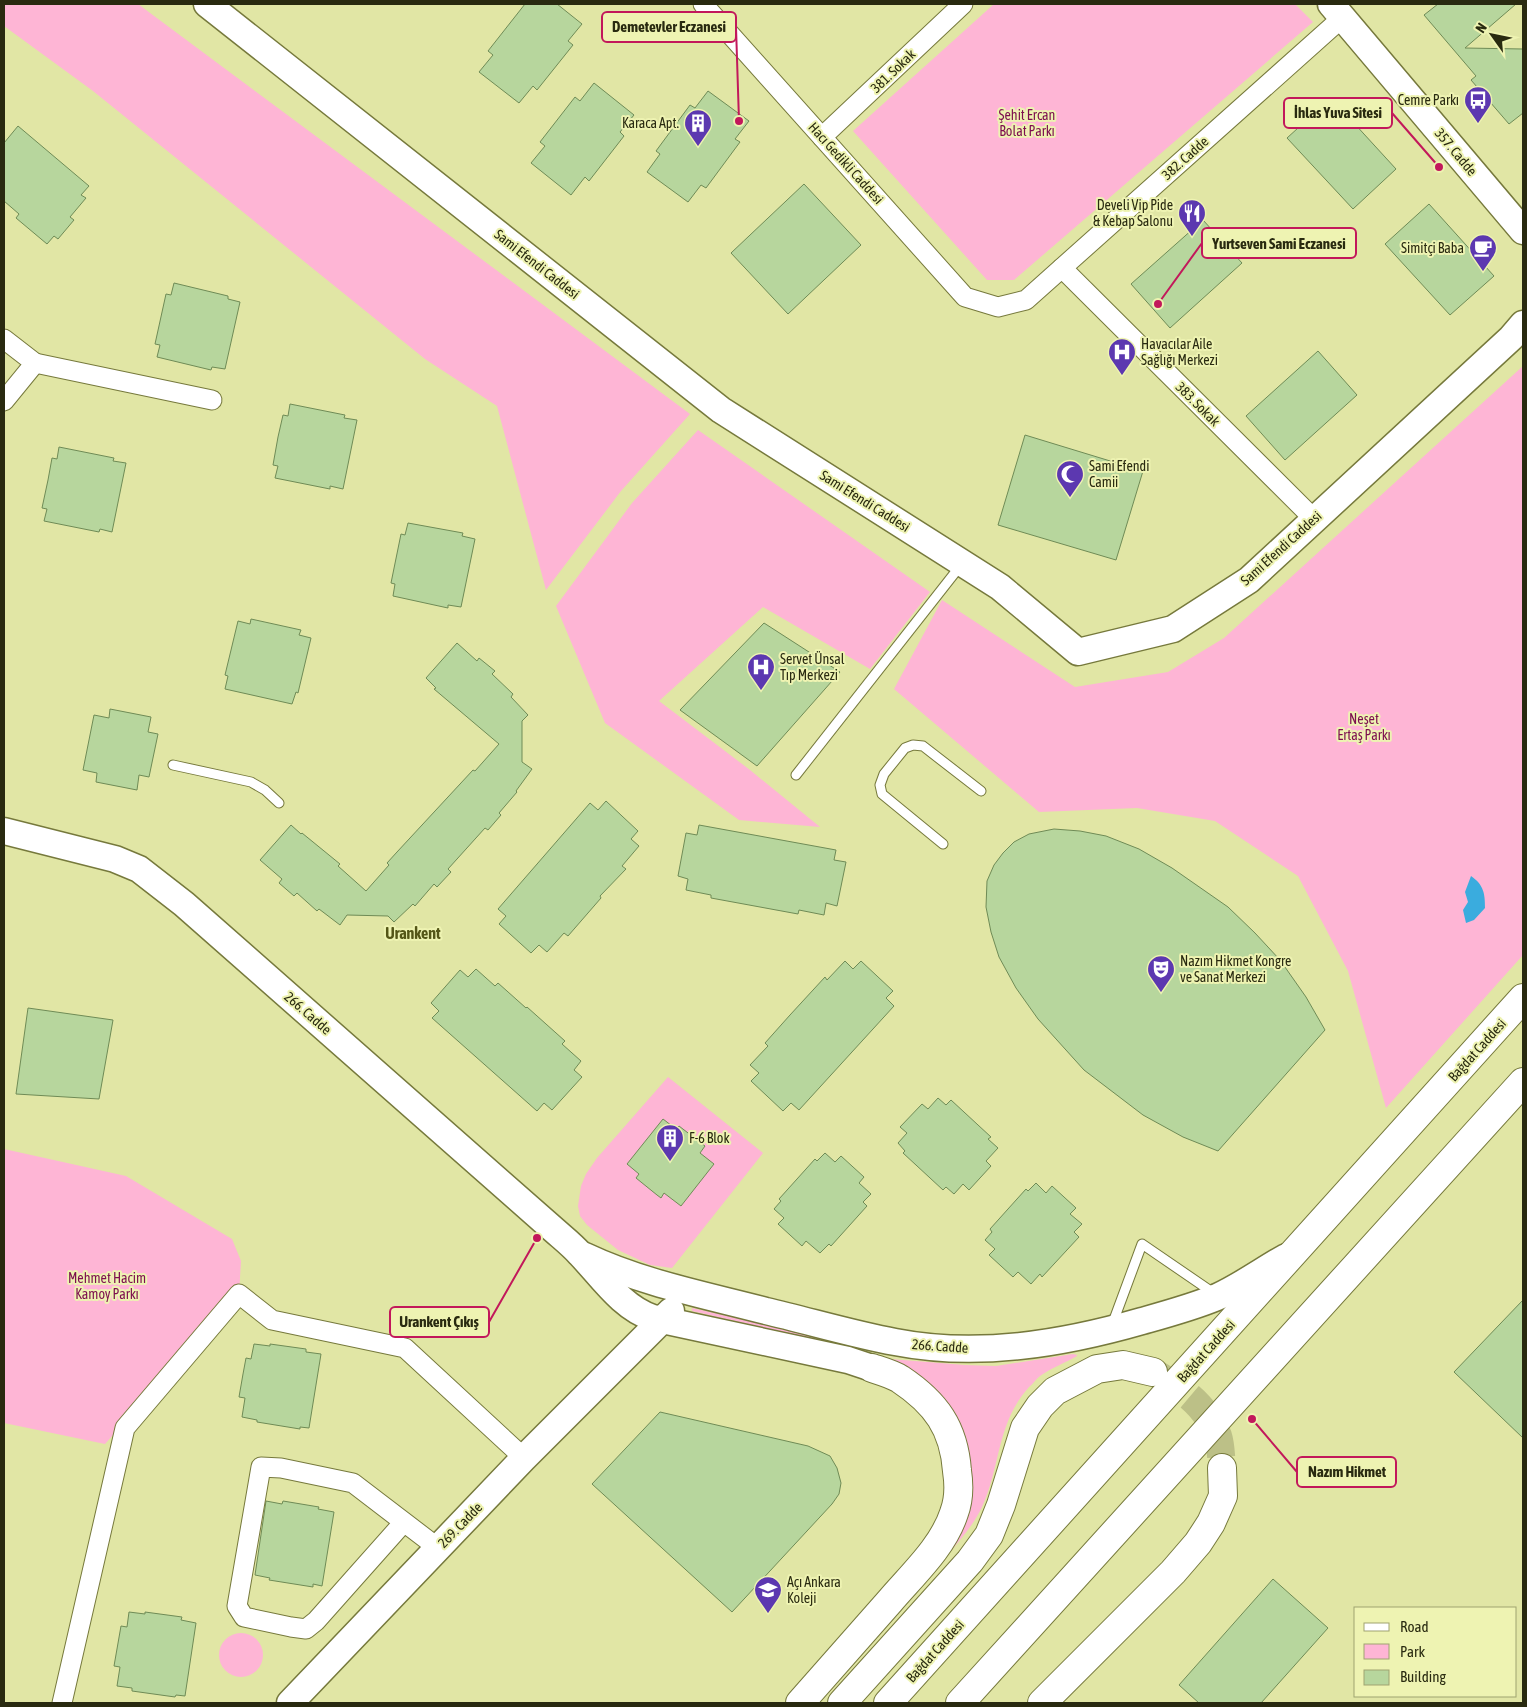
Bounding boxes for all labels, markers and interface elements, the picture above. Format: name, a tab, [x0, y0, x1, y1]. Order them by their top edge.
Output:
north arrow	[1467, 10, 1517, 60]
callout: Demetevler Eczanesi	[602, 12, 736, 42]
text: Demetevler Eczanesi	[612, 18, 726, 35]
text: N	[1472, 20, 1490, 36]
street label: 381. Sokak	[867, 46, 919, 96]
bus stop icon: Cemre Parkı	[1463, 85, 1493, 124]
place label: Cemre Parkı	[1398, 92, 1459, 108]
callout: İhlas Yuva Sitesi	[1284, 98, 1392, 128]
text: İhlas Yuva Sitesi	[1294, 104, 1382, 121]
park label: Şehit Ercan Bolat Parkı	[999, 107, 1055, 139]
building icon: Karaca Apt.	[683, 108, 713, 147]
place label: Karaca Apt.	[622, 115, 679, 131]
street label: Hacı Gedikli Caddesi	[805, 119, 887, 207]
street label: 357. Cadde	[1432, 125, 1480, 179]
street label: 382. Cadde	[1159, 133, 1211, 183]
place label: Develi Vip Pide & Kebap Salonu	[1093, 197, 1173, 229]
restaurant icon: Develi Vip Pide & Kebap Salonu	[1177, 198, 1207, 237]
street label: Sami Efendi Caddesi	[492, 226, 582, 302]
callout: Yurtseven Sami Eczanesi	[1202, 228, 1356, 258]
cafe icon: Simitçi Baba	[1468, 233, 1498, 272]
text: Yurtseven Sami Eczanesi	[1211, 235, 1346, 252]
place label: Simitçi Baba	[1401, 240, 1464, 256]
place label: Havacılar Aile Sağlığı Merkezi	[1141, 336, 1218, 368]
hospital icon: Havacılar Aile Sağlığı Merkezi	[1107, 337, 1137, 376]
street label: 383. Sokak	[1173, 379, 1223, 429]
place label: Sami Efendi Camii	[1089, 458, 1149, 490]
mosque icon: Sami Efendi Camii	[1055, 459, 1085, 498]
street label: Sami Efendi Caddesi	[817, 467, 913, 535]
street label: Sami Efendi Caddesi	[1237, 508, 1325, 588]
place label: Servet Ünsal Tıp Merkezi	[780, 651, 845, 683]
hospital icon: Servet Ünsal Tıp Merkezi	[746, 652, 776, 691]
park label: Neşet Ertaş Parkı	[1337, 711, 1391, 743]
district label: Urankent	[385, 924, 441, 942]
place label: Nazım Hikmet Kongre ve Sanat Merkezi	[1180, 953, 1291, 985]
theatre icon: Nazım Hikmet Kongre ve Sanat Merkezi	[1146, 954, 1176, 993]
street label: 266. Cadde	[281, 988, 335, 1038]
street label: Bağdat Caddesi	[1445, 1015, 1509, 1085]
building icon: F-6 Blok	[655, 1123, 685, 1162]
place label: F-6 Blok	[689, 1130, 730, 1146]
park label: Mehmet Hacim Kamoy Parkı	[68, 1270, 146, 1302]
callout: Urankent Çıkış	[390, 1307, 489, 1337]
text: Urankent Çıkış	[399, 1313, 479, 1330]
street label: Bağdat Caddesi	[1174, 1316, 1238, 1386]
street label: 266. Cadde	[911, 1336, 969, 1356]
callout: Nazım Hikmet	[1297, 1457, 1396, 1487]
text: Nazım Hikmet	[1308, 1463, 1387, 1480]
street label: 269. Cadde	[435, 1499, 485, 1551]
place label: Açı Ankara Koleji	[787, 1574, 841, 1606]
school or university icon: Açı Ankara Koleji	[753, 1575, 783, 1614]
legend	[1354, 1607, 1517, 1697]
street label: Bağdat Caddesi	[903, 1616, 967, 1686]
text: Road	[1400, 1618, 1429, 1635]
text: Park	[1400, 1643, 1425, 1660]
text: Building	[1400, 1668, 1446, 1685]

